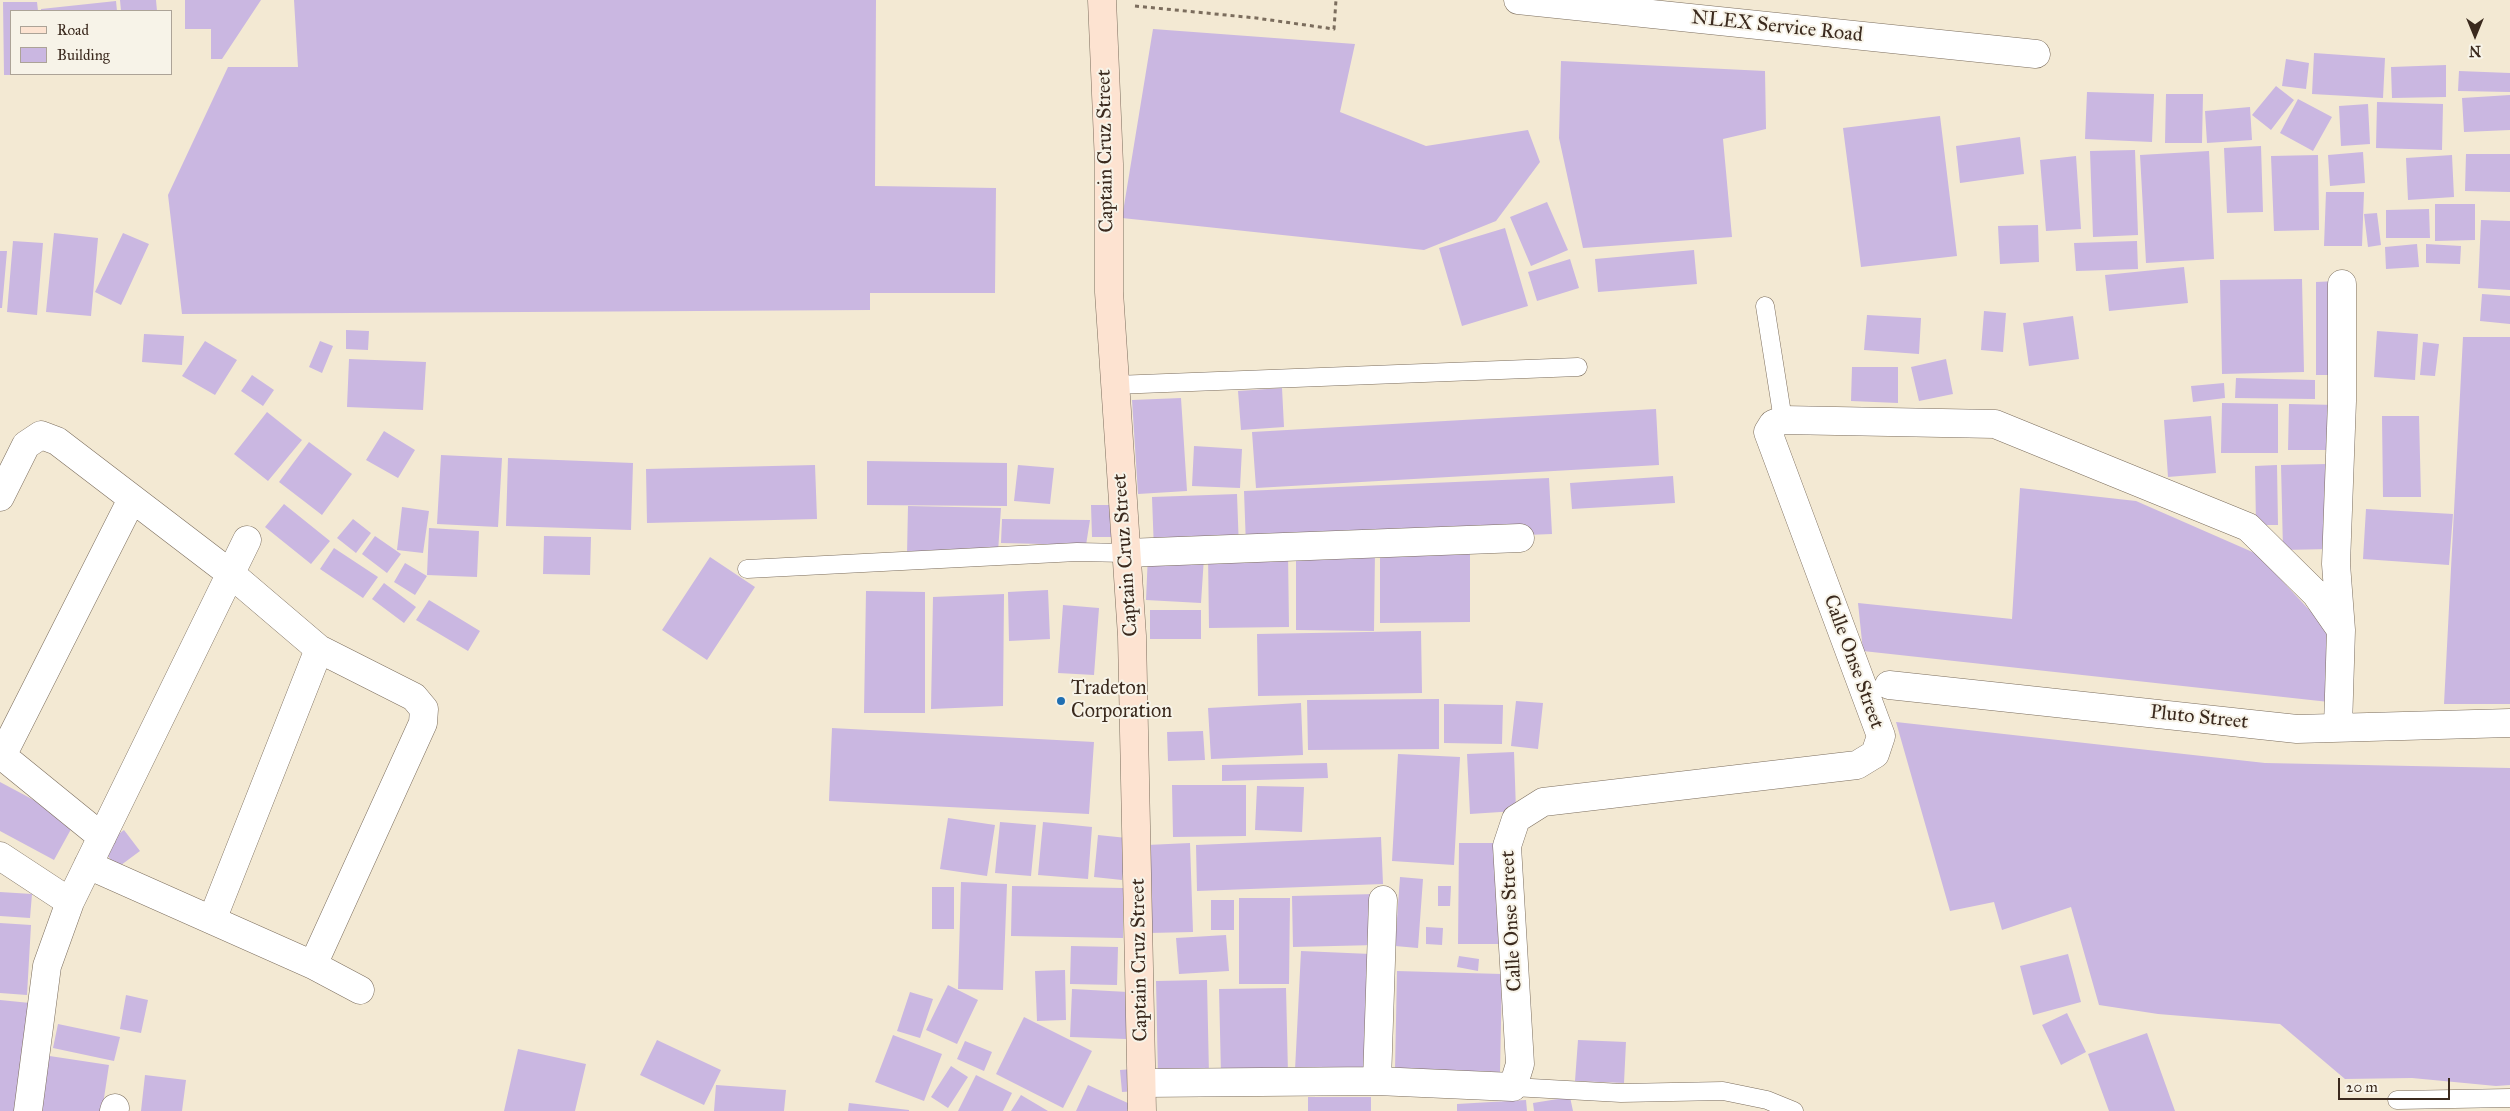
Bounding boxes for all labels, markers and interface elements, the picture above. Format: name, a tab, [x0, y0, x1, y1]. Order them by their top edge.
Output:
street label: NLEX Service Road	[1690, 6, 1864, 48]
legend	[10, 10, 172, 75]
north arrow	[2450, 10, 2500, 60]
text: Road	[57, 21, 89, 39]
text: N	[2469, 42, 2481, 59]
text: Building	[57, 46, 110, 64]
street label: Captain Cruz Street	[1093, 69, 1119, 233]
street label: Captain Cruz Street	[1108, 473, 1144, 637]
street label: Calle Onse Street	[1818, 592, 1888, 732]
place label: Tradeton Corporation	[1071, 677, 1172, 724]
marker: Tradeton Corporation	[1055, 695, 1067, 707]
street label: Pluto Street	[2149, 701, 2249, 735]
street label: Calle Onse Street	[1496, 850, 1528, 992]
street label: Captain Cruz Street	[1127, 878, 1153, 1042]
scale bar	[2340, 1068, 2452, 1100]
text: 20 m	[2346, 1078, 2378, 1096]

